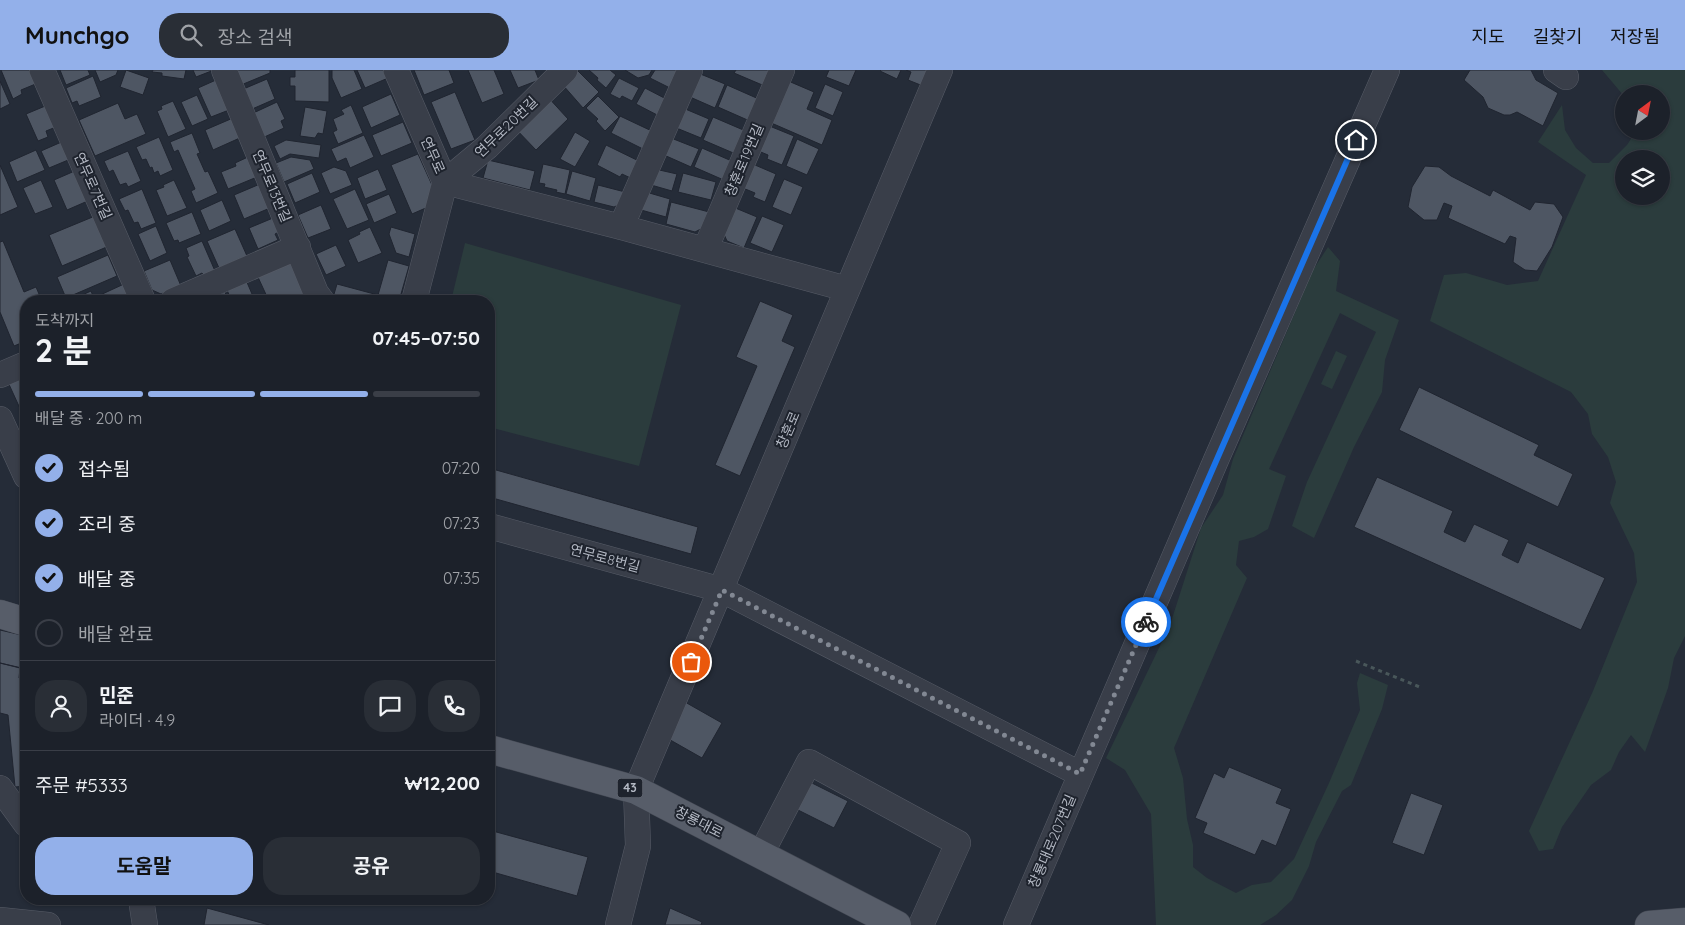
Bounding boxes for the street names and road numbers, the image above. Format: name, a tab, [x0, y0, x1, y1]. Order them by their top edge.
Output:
street label: 연무로20번길	[471, 93, 541, 161]
street label: 창훈로19번길	[721, 121, 767, 199]
street label: 연무로	[417, 134, 449, 176]
street label: 연무로13번길	[249, 147, 295, 225]
street label: 연무로7번길	[70, 150, 116, 222]
street label: 창훈로	[772, 409, 804, 451]
street label: 연무로8번길	[568, 540, 642, 576]
road number: 43	[618, 778, 642, 798]
street label: 창룡대로207번길	[1024, 792, 1080, 890]
street label: 창룡대로	[672, 802, 726, 842]

